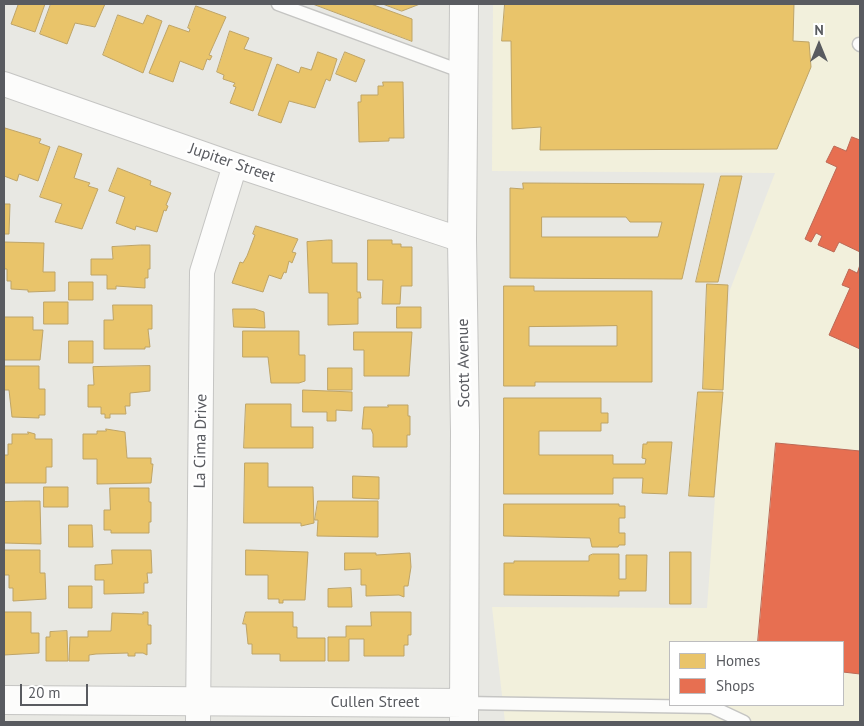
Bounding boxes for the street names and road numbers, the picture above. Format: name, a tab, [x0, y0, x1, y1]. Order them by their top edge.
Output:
street label: Jupiter Street	[186, 139, 278, 187]
street label: Scott Avenue	[454, 318, 474, 408]
street label: La Cima Drive	[191, 394, 211, 488]
street label: Cullen Street	[331, 692, 419, 712]

